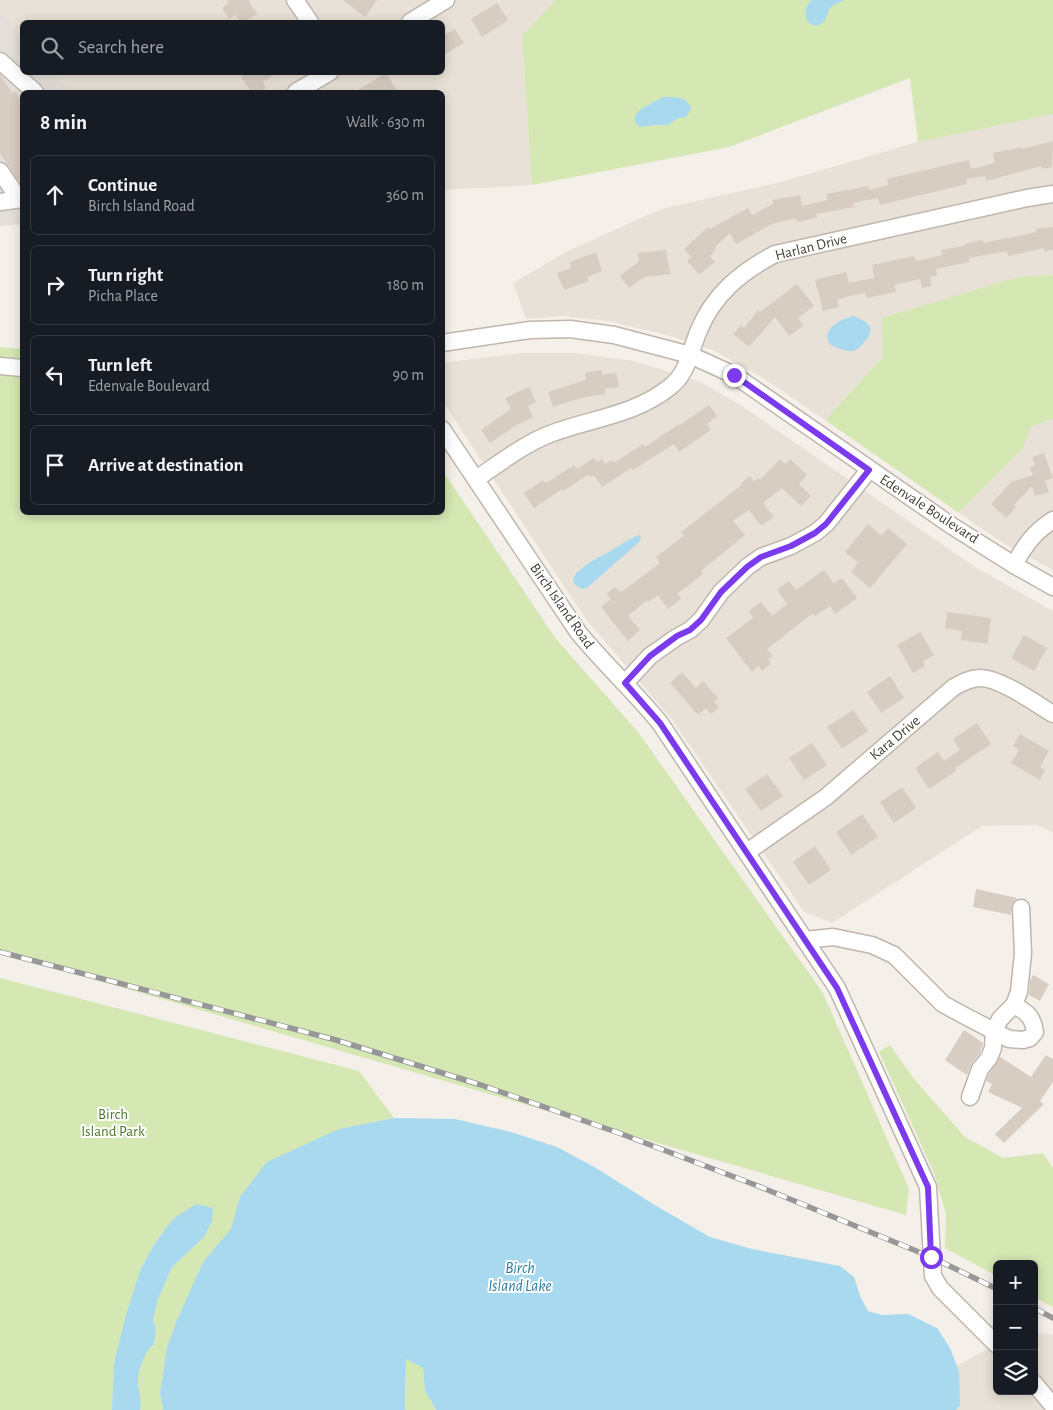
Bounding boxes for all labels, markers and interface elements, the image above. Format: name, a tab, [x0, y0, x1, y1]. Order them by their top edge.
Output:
search box	[20, 20, 445, 75]
icon: search	[38, 34, 66, 62]
text: Search here	[78, 38, 164, 57]
text: 8 min	[40, 112, 87, 133]
text: Walk · 630 m	[346, 114, 425, 130]
text: Continue	[88, 176, 157, 195]
icon: ahead	[41, 181, 69, 209]
text: 360 m	[386, 187, 424, 203]
text: Birch Island Road	[88, 198, 195, 214]
street label: Harlan Drive	[774, 231, 849, 263]
text: Turn right	[88, 266, 163, 285]
icon: right	[41, 271, 69, 299]
text: 180 m	[387, 277, 424, 293]
text: Picha Place	[88, 288, 158, 304]
text: Turn left	[88, 356, 152, 375]
icon: left	[41, 361, 69, 389]
route end	[723, 364, 746, 387]
text: 90 m	[393, 367, 424, 383]
text: Edenvale Boulevard	[88, 378, 210, 394]
icon: arrive	[41, 451, 69, 479]
text: Arrive at destination	[88, 456, 244, 475]
street label: Edenvale Boulevard	[877, 472, 981, 546]
street label: Birch Island Road	[527, 561, 597, 651]
street label: Kara Drive	[867, 713, 923, 763]
park label: Birch Island Park	[81, 1107, 145, 1139]
route start	[920, 1246, 943, 1269]
water label: Birch Island Lake	[488, 1260, 552, 1294]
map controls	[993, 1260, 1038, 1395]
button: +	[993, 1260, 1038, 1305]
button: −	[993, 1305, 1038, 1350]
button: layers	[993, 1350, 1038, 1395]

